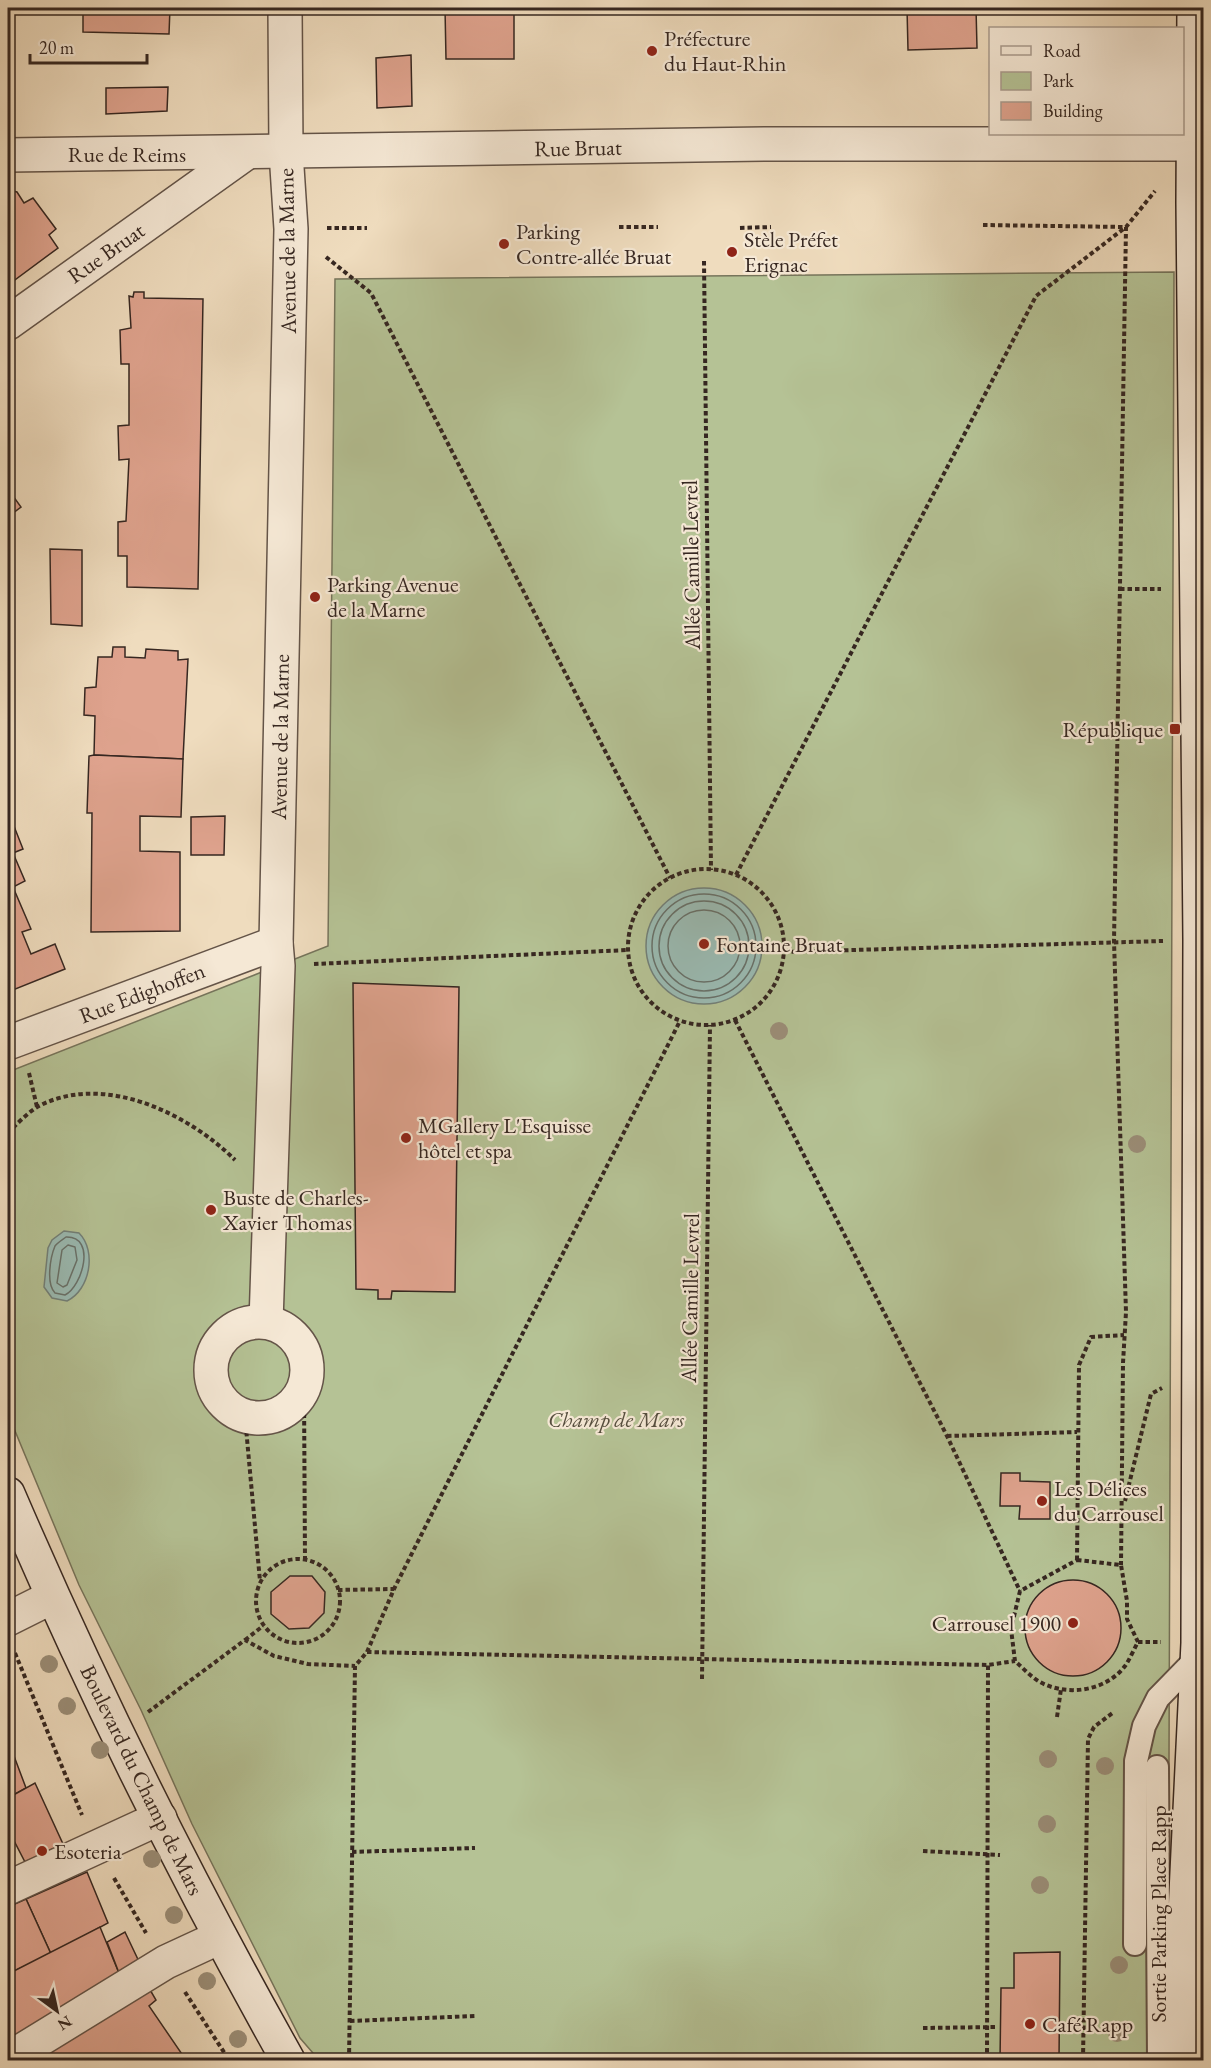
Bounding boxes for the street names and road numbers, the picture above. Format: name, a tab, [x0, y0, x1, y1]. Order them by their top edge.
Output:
street label: Rue Bruat	[534, 133, 622, 163]
street label: Rue de Reims	[68, 140, 186, 169]
street label: Avenue de la Marne	[271, 167, 303, 335]
street label: Rue Bruat	[62, 216, 150, 290]
street label: Allée Camille Levrel	[675, 480, 707, 651]
street label: Avenue de la Marne	[264, 653, 296, 821]
street label: Rue Edighoffen	[75, 956, 210, 1030]
street label: Allée Camille Levrel	[674, 1213, 706, 1384]
street label: Boulevard du Champ de Mars	[74, 1660, 210, 1900]
street label: Sortie Parking Place Rapp	[1144, 1805, 1173, 2023]

